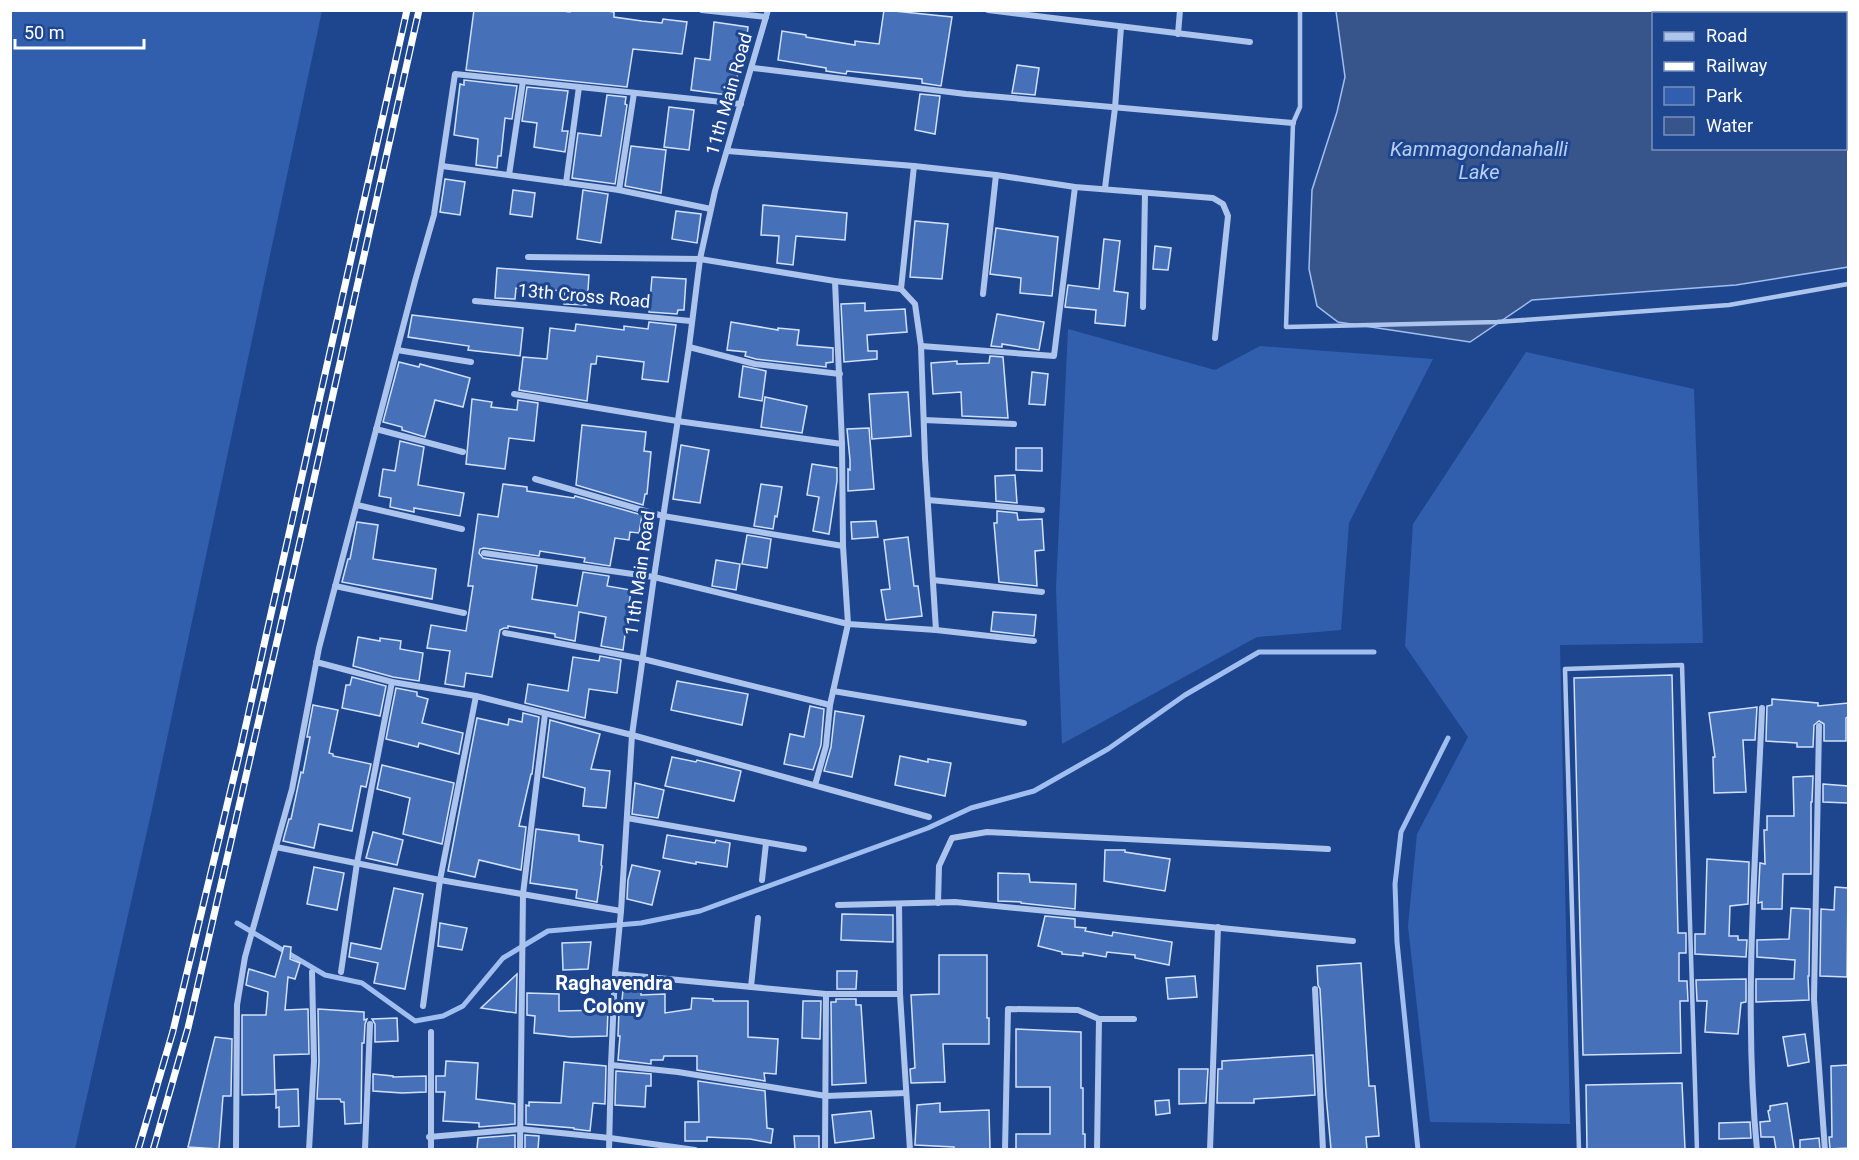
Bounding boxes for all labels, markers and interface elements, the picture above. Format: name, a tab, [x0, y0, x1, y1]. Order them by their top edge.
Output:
scale bar	[15, 12, 144, 50]
legend	[1652, 12, 1847, 150]
text: 50 m	[24, 22, 64, 43]
text: Road	[1706, 25, 1747, 46]
street label: 11th Main Road	[701, 30, 756, 157]
text: Railway	[1706, 55, 1768, 76]
text: Park	[1706, 85, 1743, 106]
text: Water	[1706, 115, 1753, 136]
water label: Kammagondanahalli Lake	[1390, 137, 1568, 184]
street label: 13th Cross Road	[517, 279, 651, 312]
street label: 11th Main Road	[620, 509, 659, 637]
district label: Raghavendra Colony	[555, 971, 673, 1018]

